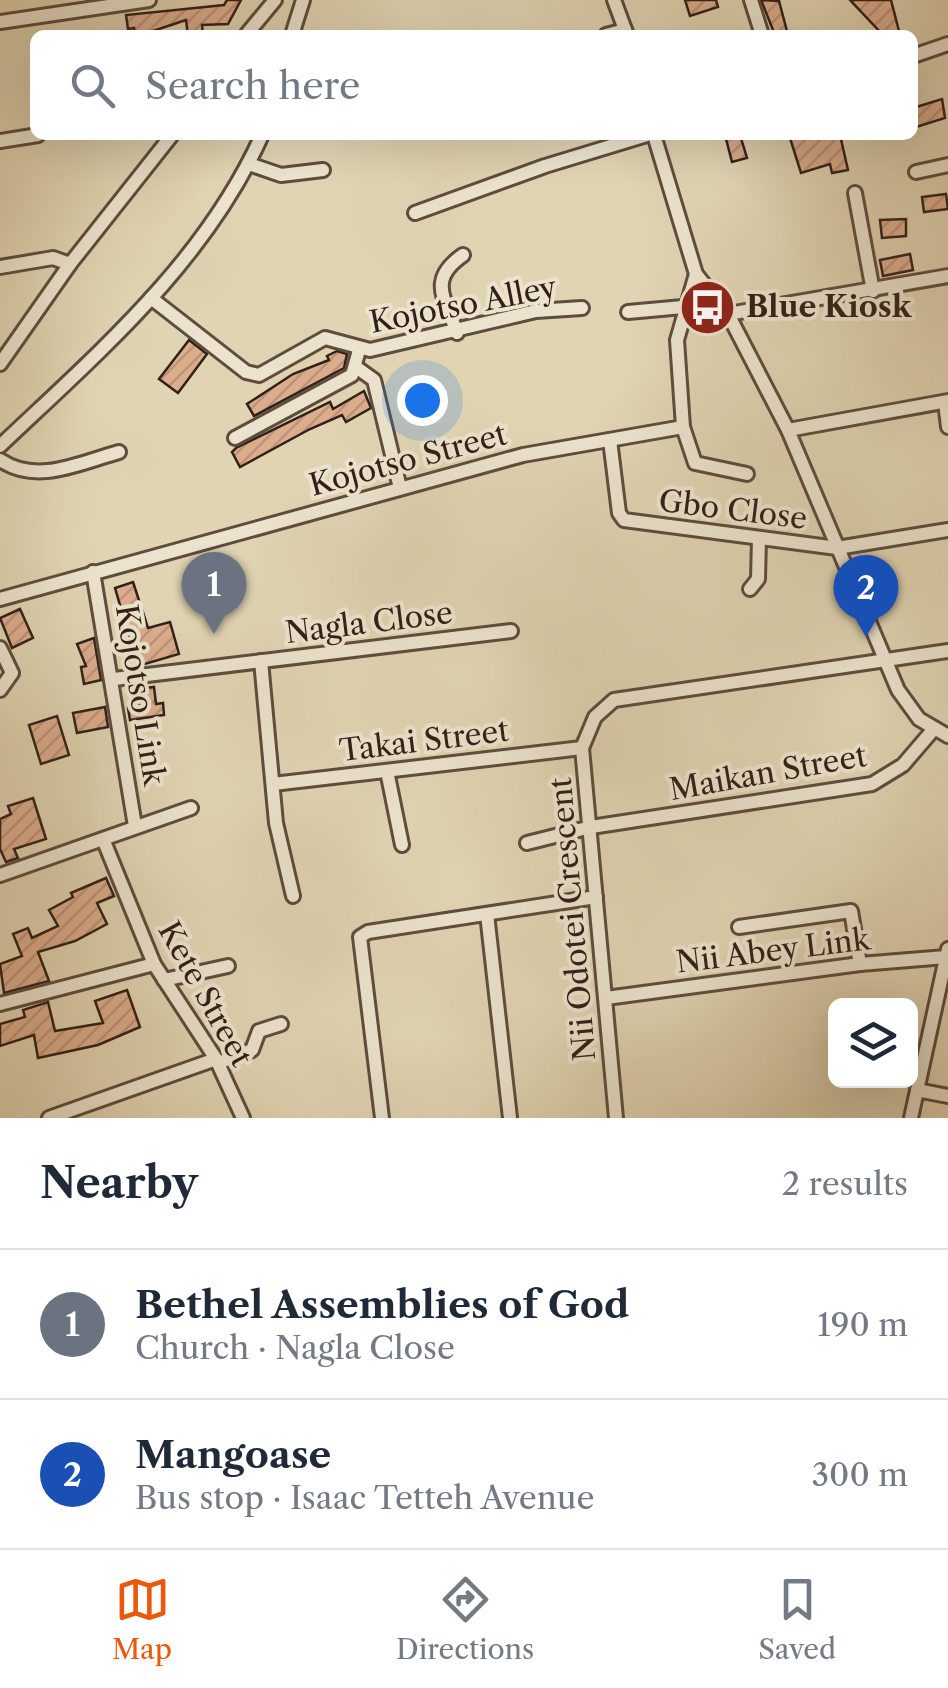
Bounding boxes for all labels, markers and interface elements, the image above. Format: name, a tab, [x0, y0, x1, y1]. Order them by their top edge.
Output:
search box	[30, 30, 918, 140]
icon: search	[65, 58, 120, 113]
text: Search here	[145, 62, 360, 109]
street label: Kojotso Alley	[366, 268, 560, 341]
bus stop icon: Blue Kiosk	[677, 277, 737, 337]
place label: Blue Kiosk	[746, 288, 913, 325]
your location	[397, 375, 448, 426]
street label: Kojotso Street	[305, 415, 511, 504]
street label: Gbo Close	[657, 482, 809, 537]
pin: 1	[182, 552, 246, 634]
pin: 2	[834, 554, 898, 637]
street label: Nagla Close	[283, 594, 455, 651]
street label: Kojotso Link	[108, 602, 173, 790]
street label: Takai Street	[337, 712, 511, 769]
street label: Maikan Street	[667, 737, 870, 808]
street label: Nii Odotei Crescent	[542, 776, 603, 1062]
street label: Kete Street	[151, 915, 261, 1073]
street label: Nii Abey Link	[674, 920, 874, 981]
map controls	[828, 998, 918, 1088]
button: layers	[828, 998, 918, 1088]
text: Nearby	[40, 1157, 198, 1209]
text: 2 results	[782, 1164, 908, 1203]
text: Bethel Assemblies of God	[135, 1281, 629, 1328]
text: 1	[65, 1305, 80, 1344]
text: 190 m	[817, 1305, 908, 1344]
text: Church · Nagla Close	[135, 1328, 455, 1367]
text: Mangoase	[135, 1431, 331, 1478]
text: 2	[63, 1455, 82, 1494]
text: 300 m	[811, 1455, 908, 1494]
text: Bus stop · Isaac Tetteh Avenue	[135, 1478, 594, 1517]
tab: Map	[112, 1572, 172, 1666]
tab: Directions	[396, 1572, 534, 1666]
tab: Saved	[758, 1572, 836, 1666]

